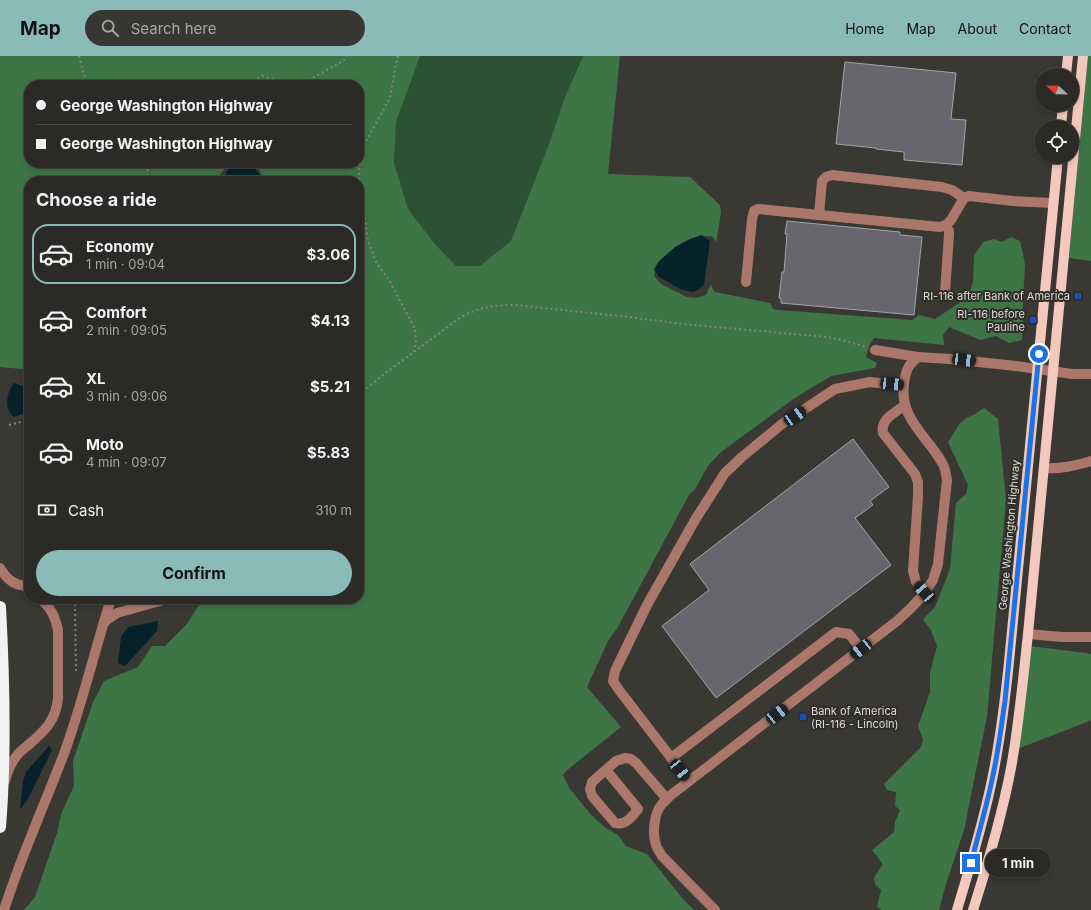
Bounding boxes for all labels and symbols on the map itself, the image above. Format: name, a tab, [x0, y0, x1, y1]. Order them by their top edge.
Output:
north arrow	[1035, 68, 1079, 112]
place label: RI-116 after Bank of America	[923, 289, 1070, 303]
marker: RI-116 after Bank of America	[1073, 291, 1083, 301]
place label: RI-116 before Pauline	[957, 307, 1025, 334]
marker: RI-116 before Pauline	[1028, 315, 1038, 325]
route start	[1030, 345, 1048, 363]
car	[951, 353, 977, 367]
car	[880, 377, 904, 391]
car	[782, 404, 808, 428]
street label: George Washington Highway	[995, 459, 1023, 611]
car	[912, 579, 936, 605]
car	[848, 637, 874, 661]
car	[764, 702, 790, 726]
place label: Bank of America (RI-116 - Lincoln)	[811, 704, 899, 731]
marker: Bank of America (RI-116 - Lincoln)	[798, 712, 808, 722]
car	[668, 757, 692, 783]
callout: 1 min	[985, 849, 1051, 877]
route end	[962, 854, 980, 872]

